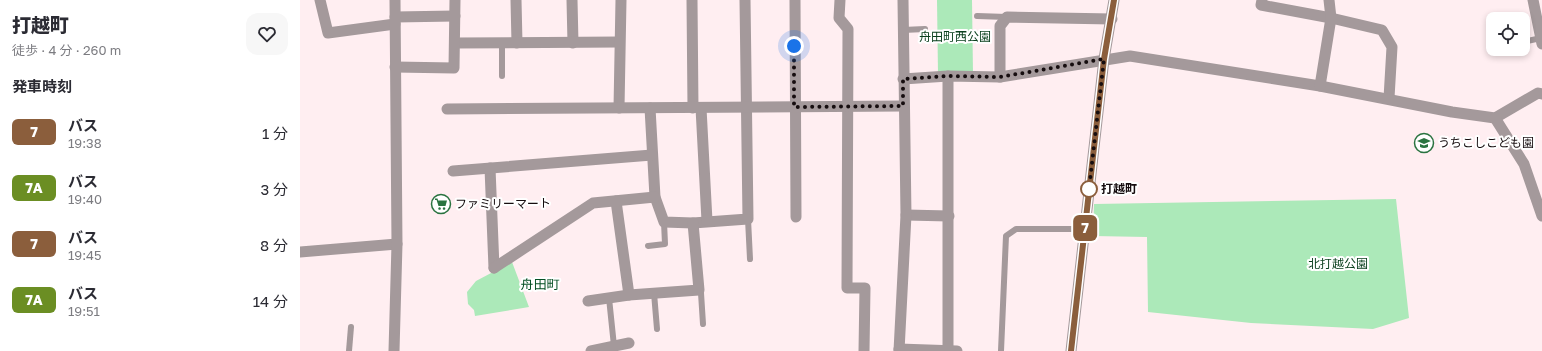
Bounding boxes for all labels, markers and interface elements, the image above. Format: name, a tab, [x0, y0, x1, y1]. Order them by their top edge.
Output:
map controls	[1486, 12, 1530, 56]
button: locate	[1486, 12, 1530, 56]
text: 打越町	[12, 13, 69, 36]
button: heart	[246, 13, 288, 55]
park label: 舟田町西公園	[919, 29, 991, 44]
your location	[784, 36, 804, 56]
text: 徒歩 · 4 分 · 260 m	[12, 42, 121, 58]
text: 発車時刻	[12, 77, 72, 95]
text: バス	[68, 116, 98, 134]
text: 7	[30, 123, 38, 140]
text: 1 分	[262, 124, 288, 142]
school or university icon: うちこしこども園	[1413, 132, 1435, 154]
text: 19:38	[68, 135, 102, 151]
place label: うちこしこども園	[1438, 135, 1534, 150]
text: バス	[68, 172, 98, 190]
text: 7A	[25, 179, 43, 196]
text: 3 分	[260, 180, 288, 198]
marker: 打越町	[1080, 180, 1098, 198]
place label: 打越町	[1101, 181, 1137, 196]
text: 19:40	[68, 191, 102, 207]
supermarket icon: ファミリーマート	[430, 193, 452, 215]
place label: ファミリーマート	[455, 196, 551, 211]
line badge: 7	[1072, 215, 1098, 241]
text: 7	[1081, 219, 1089, 236]
text: バス	[68, 228, 98, 246]
text: 7	[30, 235, 38, 252]
text: 8 分	[260, 236, 288, 254]
text: 19:45	[68, 247, 102, 263]
park label: 北打越公園	[1308, 256, 1368, 271]
district label: 舟田町	[520, 276, 560, 292]
text: バス	[68, 284, 98, 302]
text: 7A	[25, 291, 43, 308]
text: 14 分	[253, 292, 288, 310]
text: 19:51	[68, 303, 100, 319]

